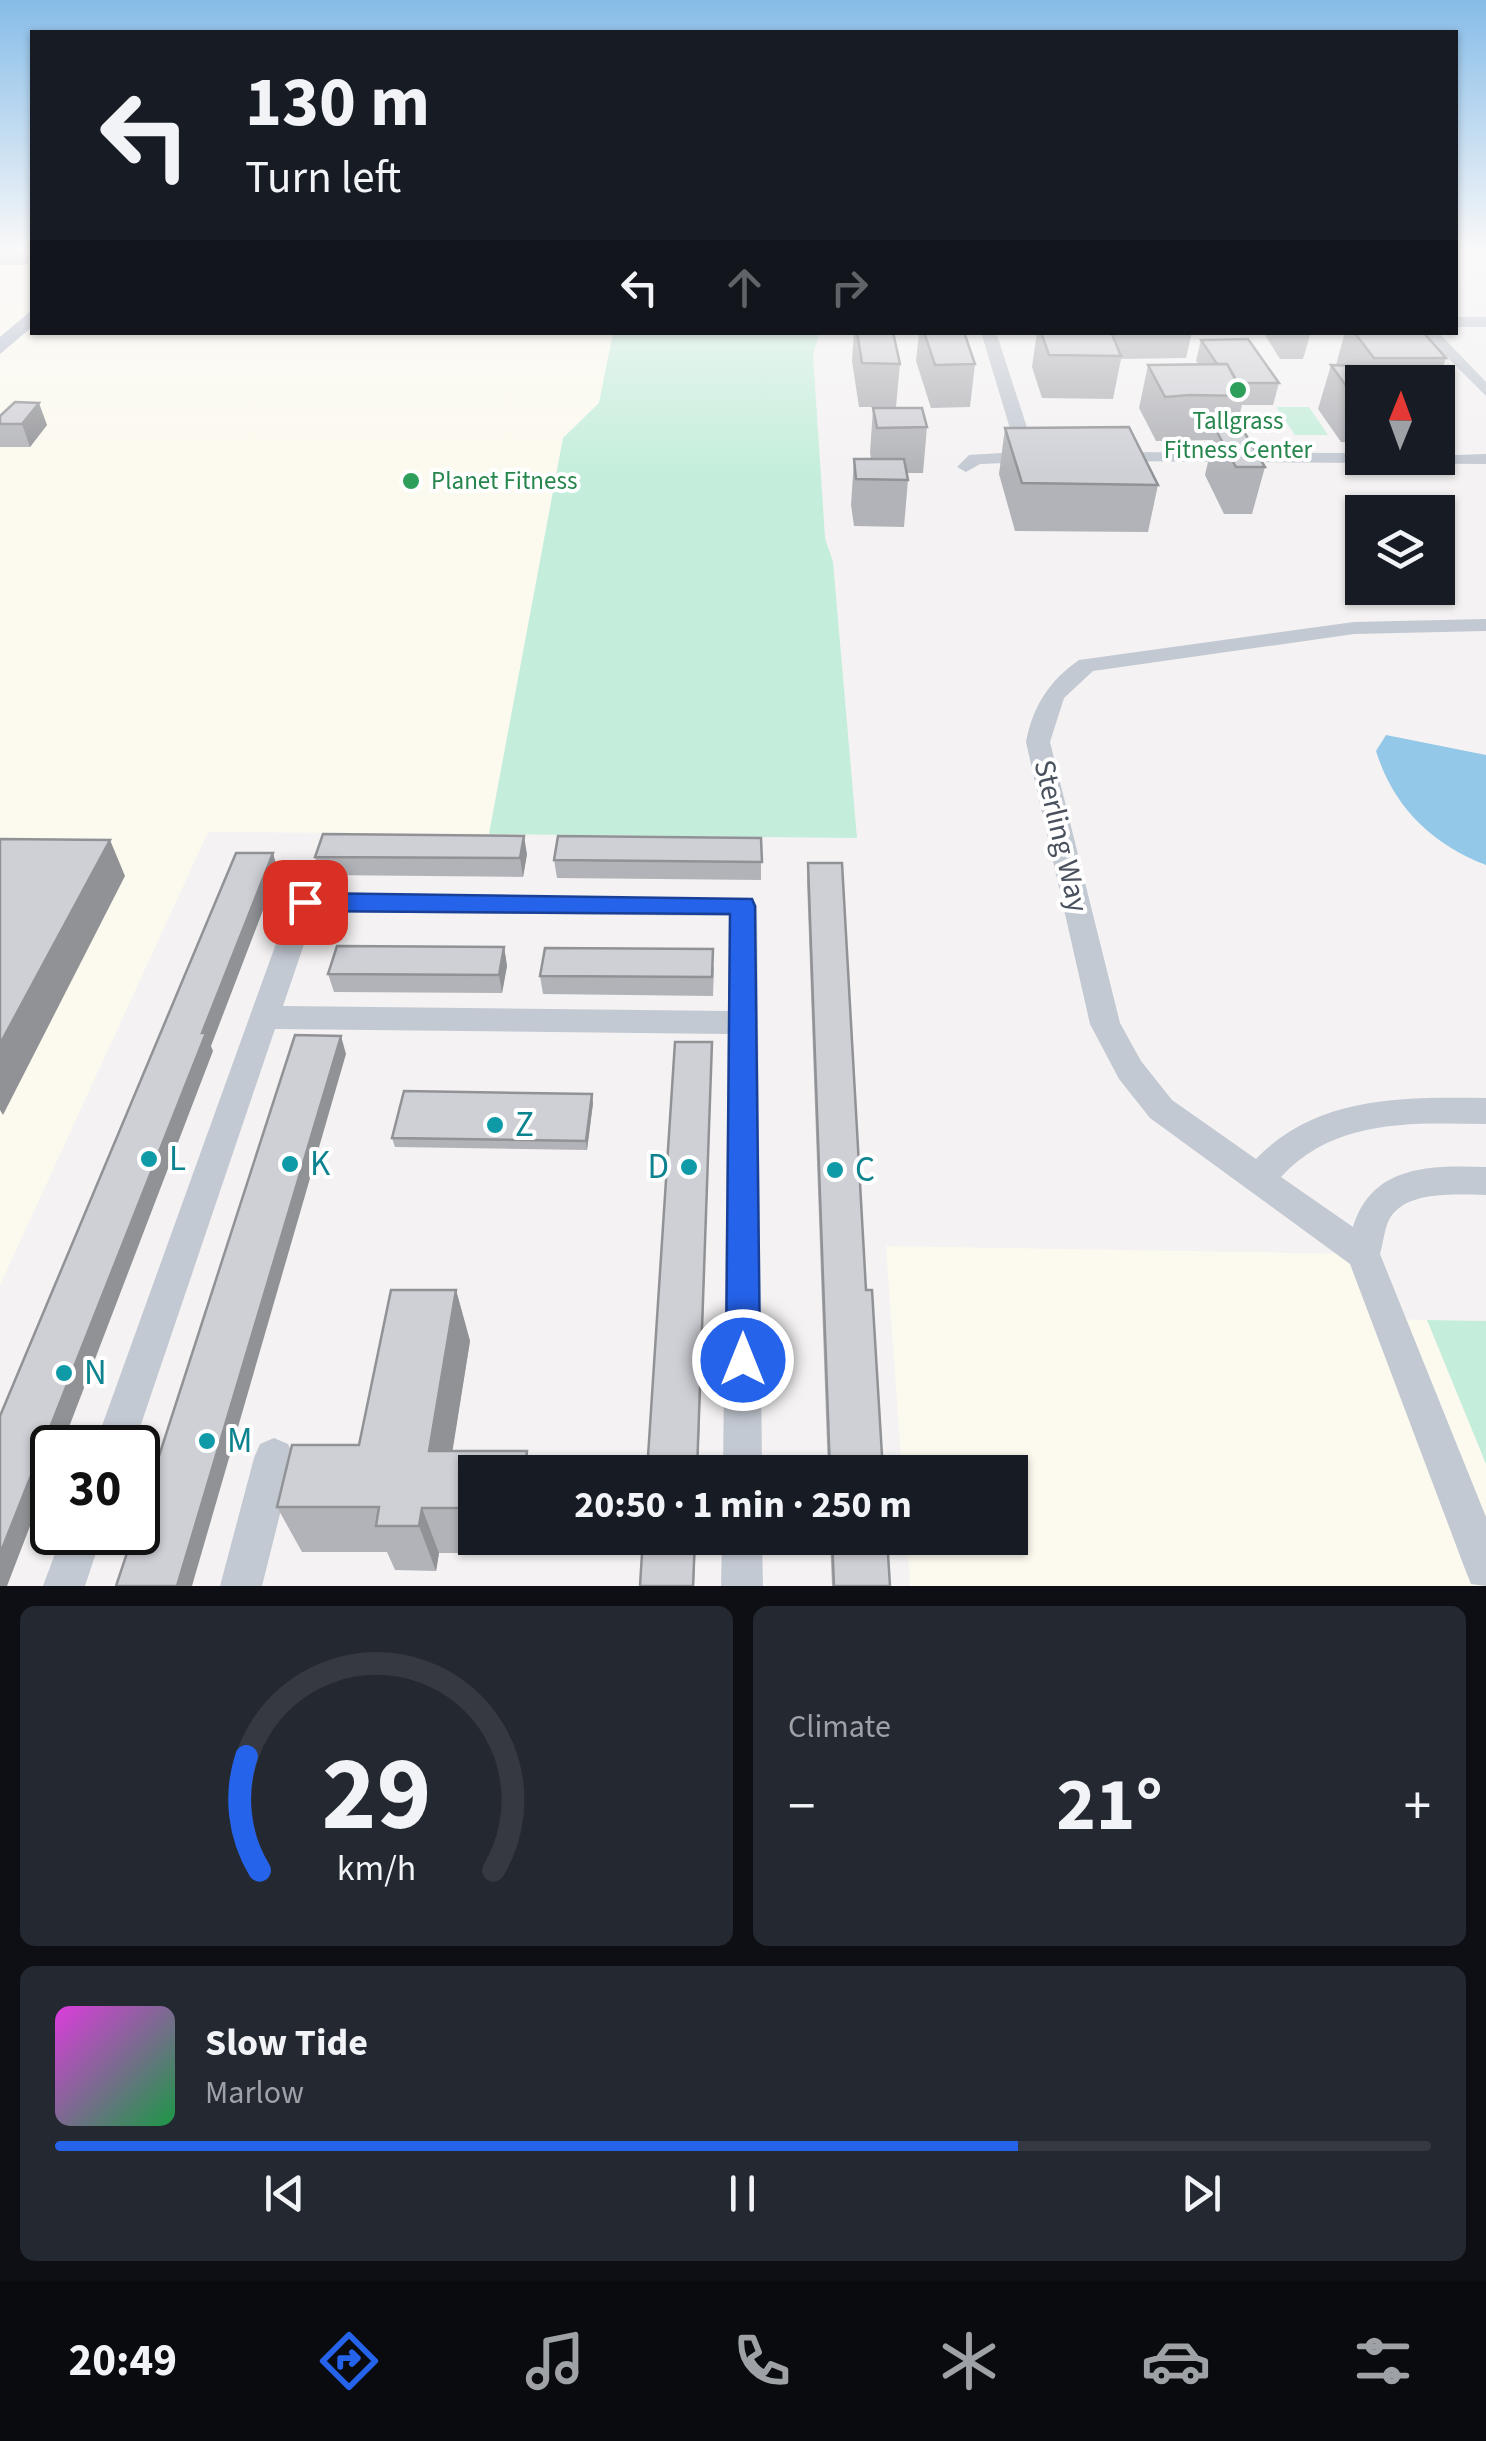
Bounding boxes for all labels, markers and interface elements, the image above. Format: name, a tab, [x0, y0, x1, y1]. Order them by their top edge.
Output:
text: 130 m	[245, 53, 430, 153]
icon: left	[80, 70, 210, 200]
text: Turn left	[245, 146, 401, 210]
icon: left	[612, 260, 667, 315]
icon: ahead	[717, 260, 772, 315]
icon: right	[822, 260, 877, 315]
north arrow	[1345, 365, 1455, 475]
map controls	[1345, 365, 1455, 605]
marker: Tallgrass Fitness Center	[1227, 379, 1249, 401]
place label: Tallgrass Fitness Center	[1164, 403, 1313, 468]
place label: Planet Fitness	[431, 463, 577, 499]
marker: Planet Fitness	[400, 470, 422, 492]
button: layers	[1345, 495, 1455, 605]
street label: Sterling Way	[1023, 756, 1099, 916]
pin	[263, 860, 348, 945]
icon: arrive	[278, 875, 333, 930]
place label: Z	[515, 1100, 534, 1150]
marker: Z	[484, 1114, 506, 1136]
place label: L	[169, 1134, 186, 1184]
place label: K	[310, 1139, 331, 1189]
place label: D	[647, 1142, 669, 1192]
place label: C	[855, 1145, 875, 1195]
marker: L	[138, 1148, 160, 1170]
marker: K	[279, 1153, 301, 1175]
marker: D	[678, 1156, 700, 1178]
marker: C	[824, 1159, 846, 1181]
position arrow	[691, 1308, 795, 1412]
place label: N	[84, 1348, 107, 1398]
marker: N	[53, 1362, 75, 1384]
place label: M	[227, 1416, 252, 1466]
speed limit sign: 30	[30, 1425, 160, 1555]
marker: M	[196, 1430, 218, 1452]
text: 20:50 · 1 min · 250 m	[574, 1478, 912, 1532]
text: Climate	[788, 1704, 891, 1750]
text: 29	[322, 1722, 431, 1870]
text: 21°	[1056, 1752, 1163, 1859]
text: −	[788, 1768, 815, 1846]
text: +	[1404, 1768, 1431, 1846]
text: km/h	[337, 1843, 416, 1894]
text: Slow Tide	[205, 2016, 368, 2070]
text: Marlow	[205, 2070, 304, 2116]
icon: previous	[257, 2166, 312, 2221]
icon: pause	[715, 2166, 770, 2221]
icon: next	[1174, 2166, 1229, 2221]
icon: directions	[314, 2326, 384, 2396]
icon: music	[520, 2326, 590, 2396]
icon: phone	[727, 2326, 797, 2396]
icon: climate	[934, 2326, 1004, 2396]
icon: car	[1141, 2326, 1211, 2396]
icon: filters	[1348, 2326, 1418, 2396]
text: 20:49	[68, 2329, 177, 2393]

